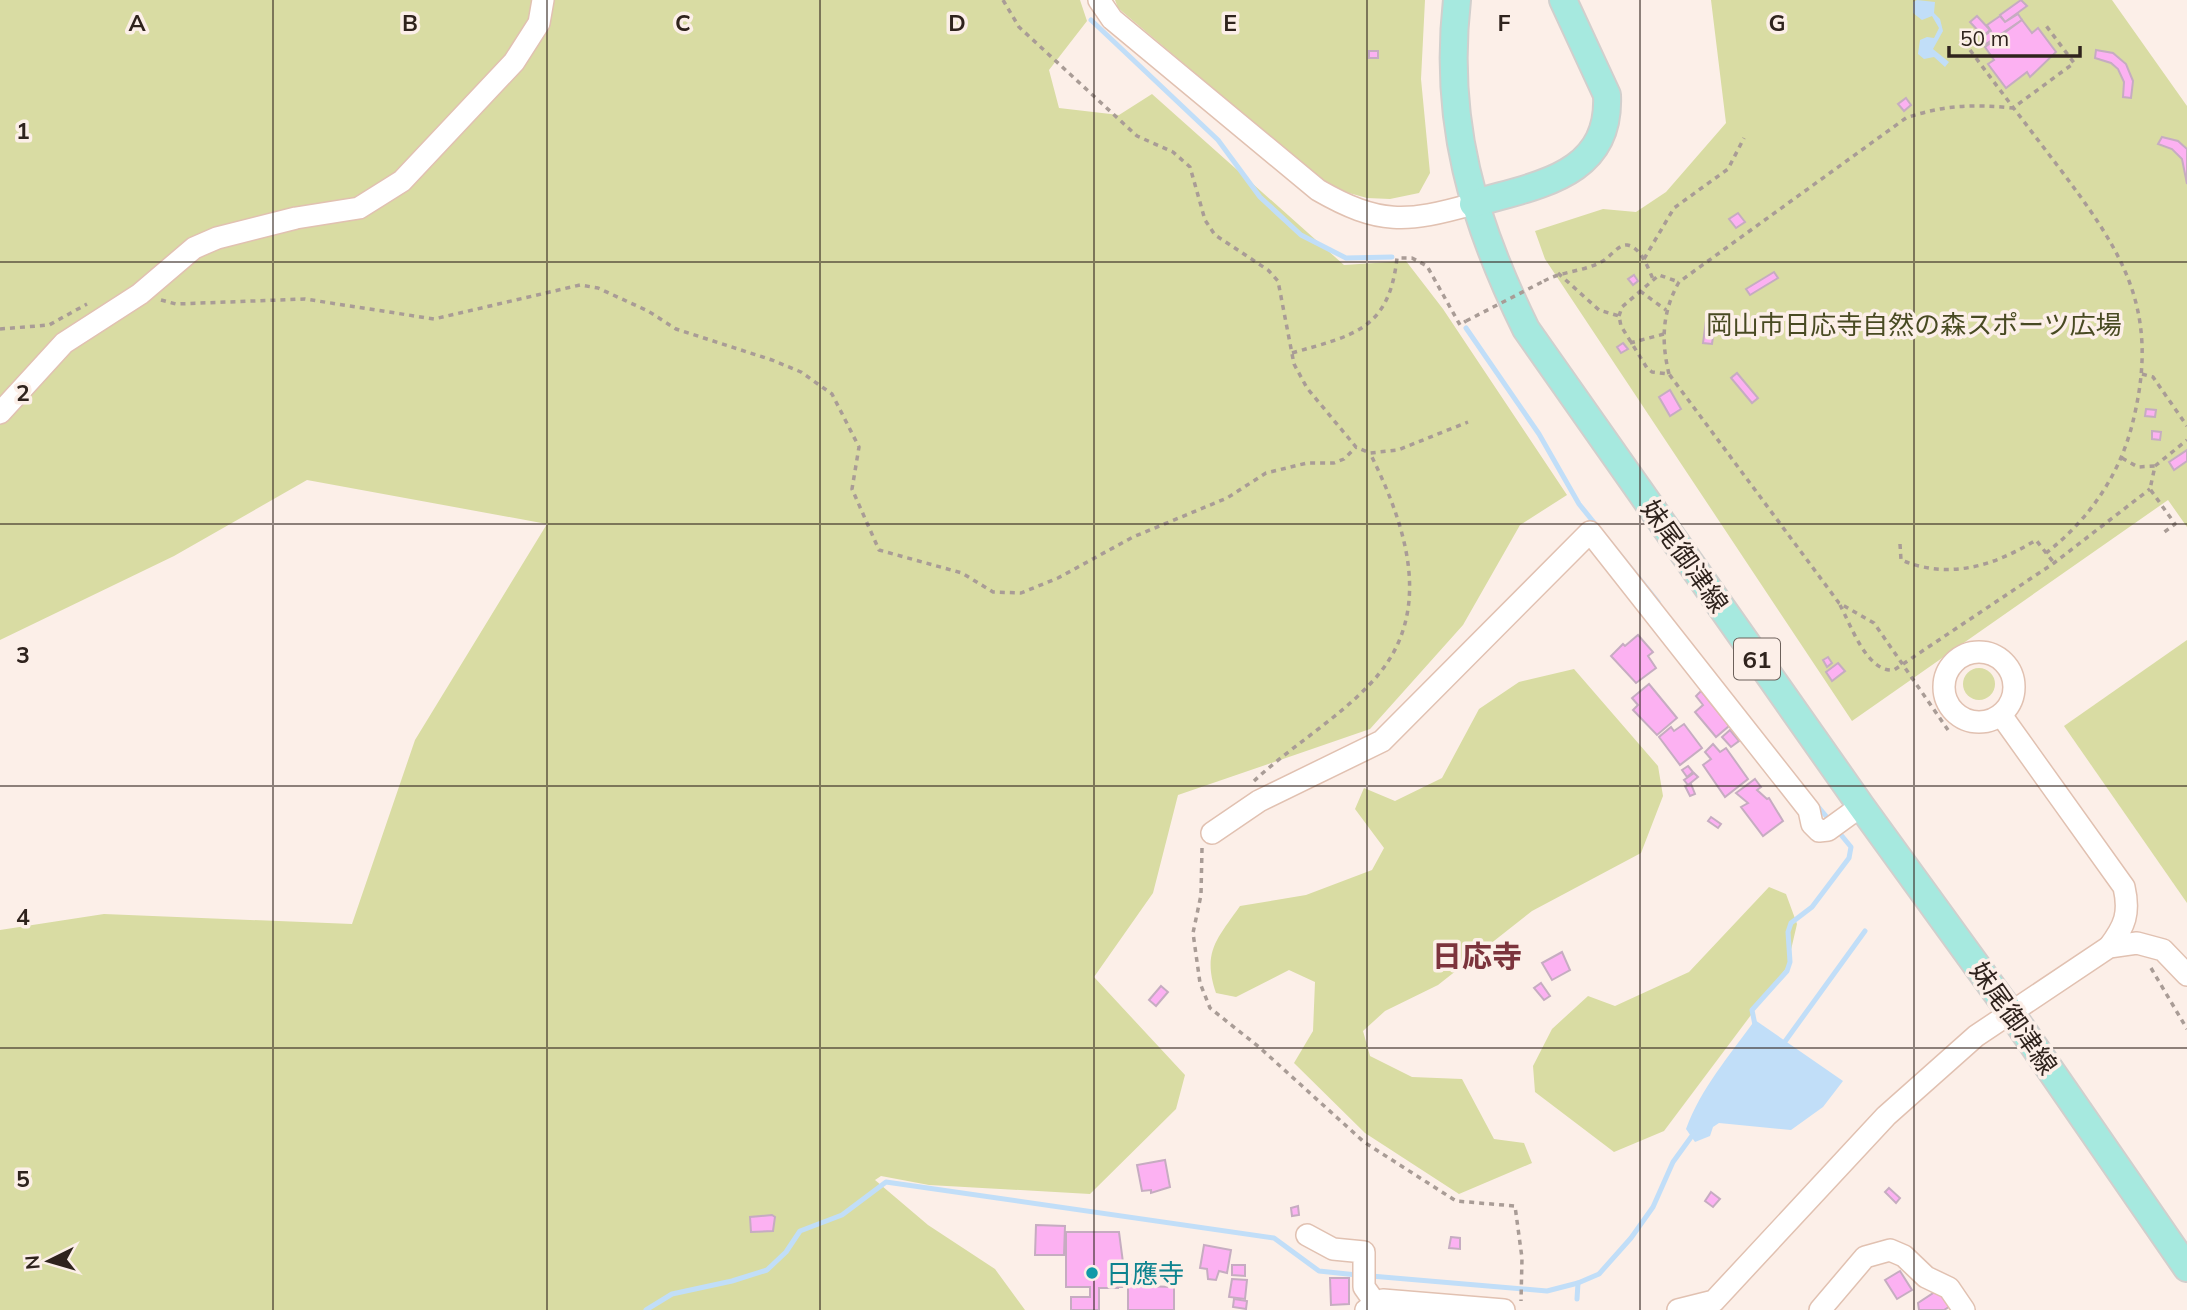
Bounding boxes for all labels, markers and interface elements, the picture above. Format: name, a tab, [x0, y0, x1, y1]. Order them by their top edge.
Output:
text: A	[128, 8, 146, 37]
text: B	[402, 8, 418, 37]
text: C	[675, 8, 691, 37]
text: D	[948, 8, 966, 37]
text: E	[1223, 8, 1237, 37]
text: F	[1497, 8, 1511, 37]
text: G	[1768, 8, 1786, 37]
scale bar	[1949, 14, 2080, 58]
text: 50 m	[1960, 25, 2009, 51]
text: 1	[16, 116, 30, 145]
park label: 岡山市日応寺自然の森スポーツ広場	[1706, 308, 2122, 341]
text: 2	[16, 378, 30, 407]
street label: 妹尾御津線	[1634, 493, 1736, 619]
road number: 61	[1734, 638, 1780, 680]
text: 3	[16, 640, 30, 669]
text: 4	[16, 902, 30, 931]
district label: 日応寺	[1432, 937, 1522, 975]
street label: 妹尾御津線	[1963, 955, 2065, 1081]
text: 5	[16, 1164, 30, 1193]
north arrow	[14, 1226, 84, 1296]
text: N	[19, 1254, 45, 1271]
place label: 日應寺	[1106, 1257, 1184, 1290]
marker: 日應寺	[1084, 1265, 1100, 1281]

